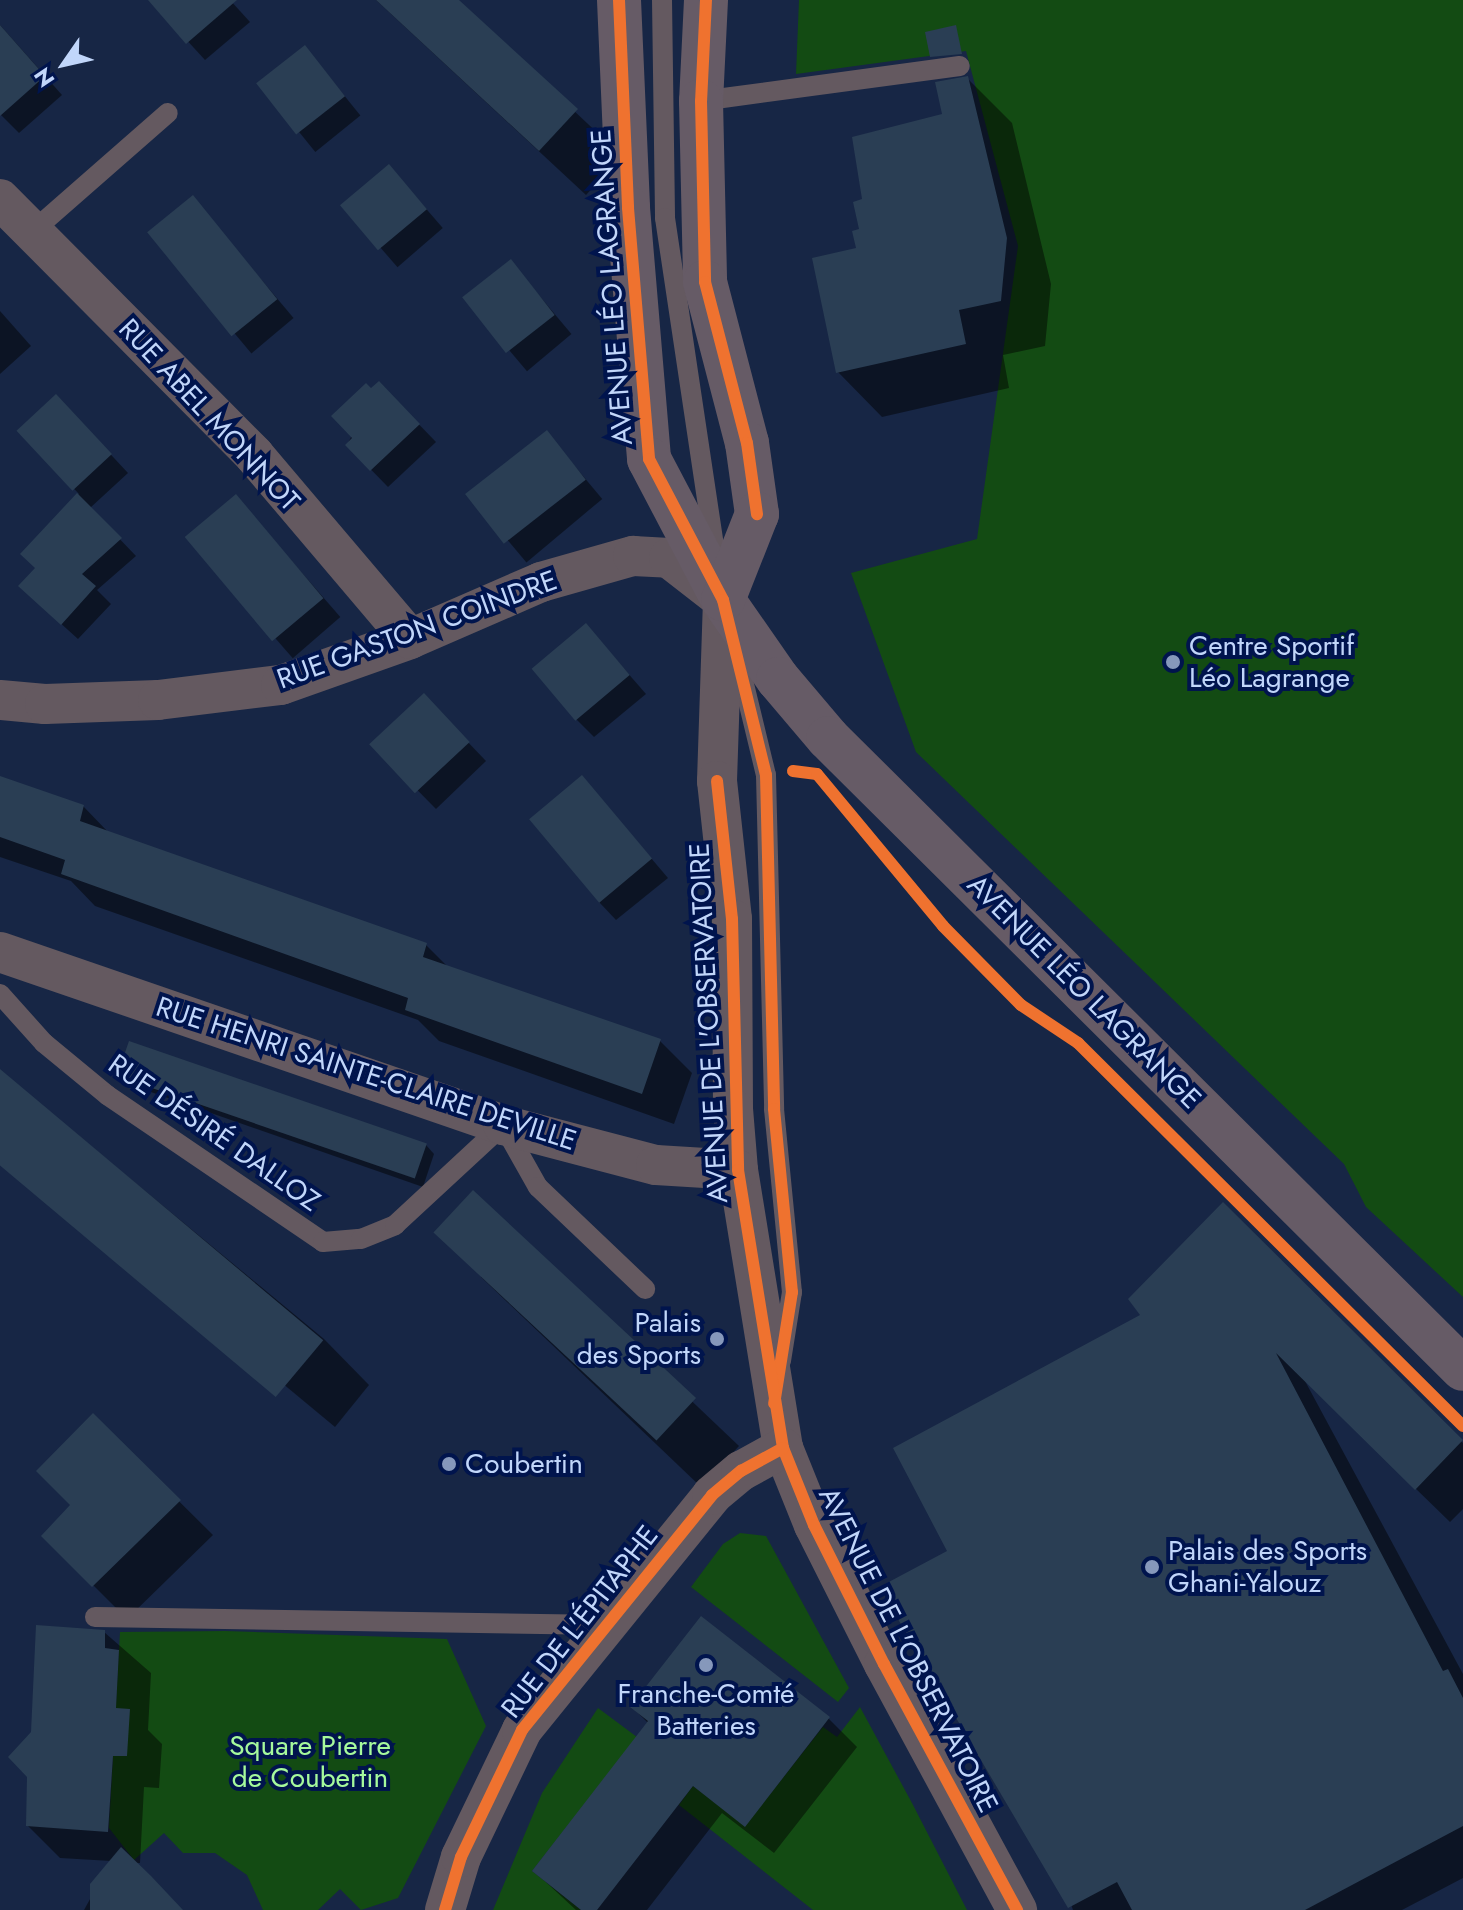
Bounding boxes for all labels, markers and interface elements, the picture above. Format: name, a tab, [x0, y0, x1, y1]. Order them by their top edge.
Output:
north arrow	[24, 24, 104, 104]
text: N	[26, 61, 62, 94]
street label: AVENUE LÉO LAGRANGE	[584, 128, 640, 446]
street label: RUE ABEL MONNOT	[111, 312, 307, 518]
street label: RUE GASTON COINDRE	[272, 564, 562, 696]
place label: Centre Sportif Léo Lagrange	[1189, 629, 1354, 695]
marker: Centre Sportif Léo Lagrange	[1164, 653, 1182, 671]
street label: AVENUE DE L'OBSERVATOIRE	[683, 842, 735, 1204]
street label: AVENUE LÉO LAGRANGE	[960, 868, 1208, 1116]
street label: RUE HENRI SAINTE-CLAIRE DEVILLE	[152, 990, 580, 1158]
street label: RUE DÉSIRÉ DALLOZ	[102, 1047, 326, 1219]
place label: Palais des Sports	[577, 1306, 701, 1372]
marker: Palais des Sports	[708, 1330, 726, 1348]
place label: Coubertin	[465, 1447, 583, 1481]
marker: Coubertin	[440, 1455, 458, 1473]
street label: AVENUE DE L'OBSERVATOIRE	[811, 1482, 1005, 1818]
street label: RUE DE L'ÉPITAPHE	[494, 1519, 666, 1725]
place label: Palais des Sports Ghani-Yalouz	[1168, 1534, 1367, 1600]
marker: Palais des Sports Ghani-Yalouz	[1143, 1558, 1161, 1576]
marker: Franche-Comté Batteries	[697, 1656, 715, 1674]
place label: Franche-Comté Batteries	[617, 1677, 795, 1743]
park label: Square Pierre de Coubertin	[229, 1729, 391, 1795]

